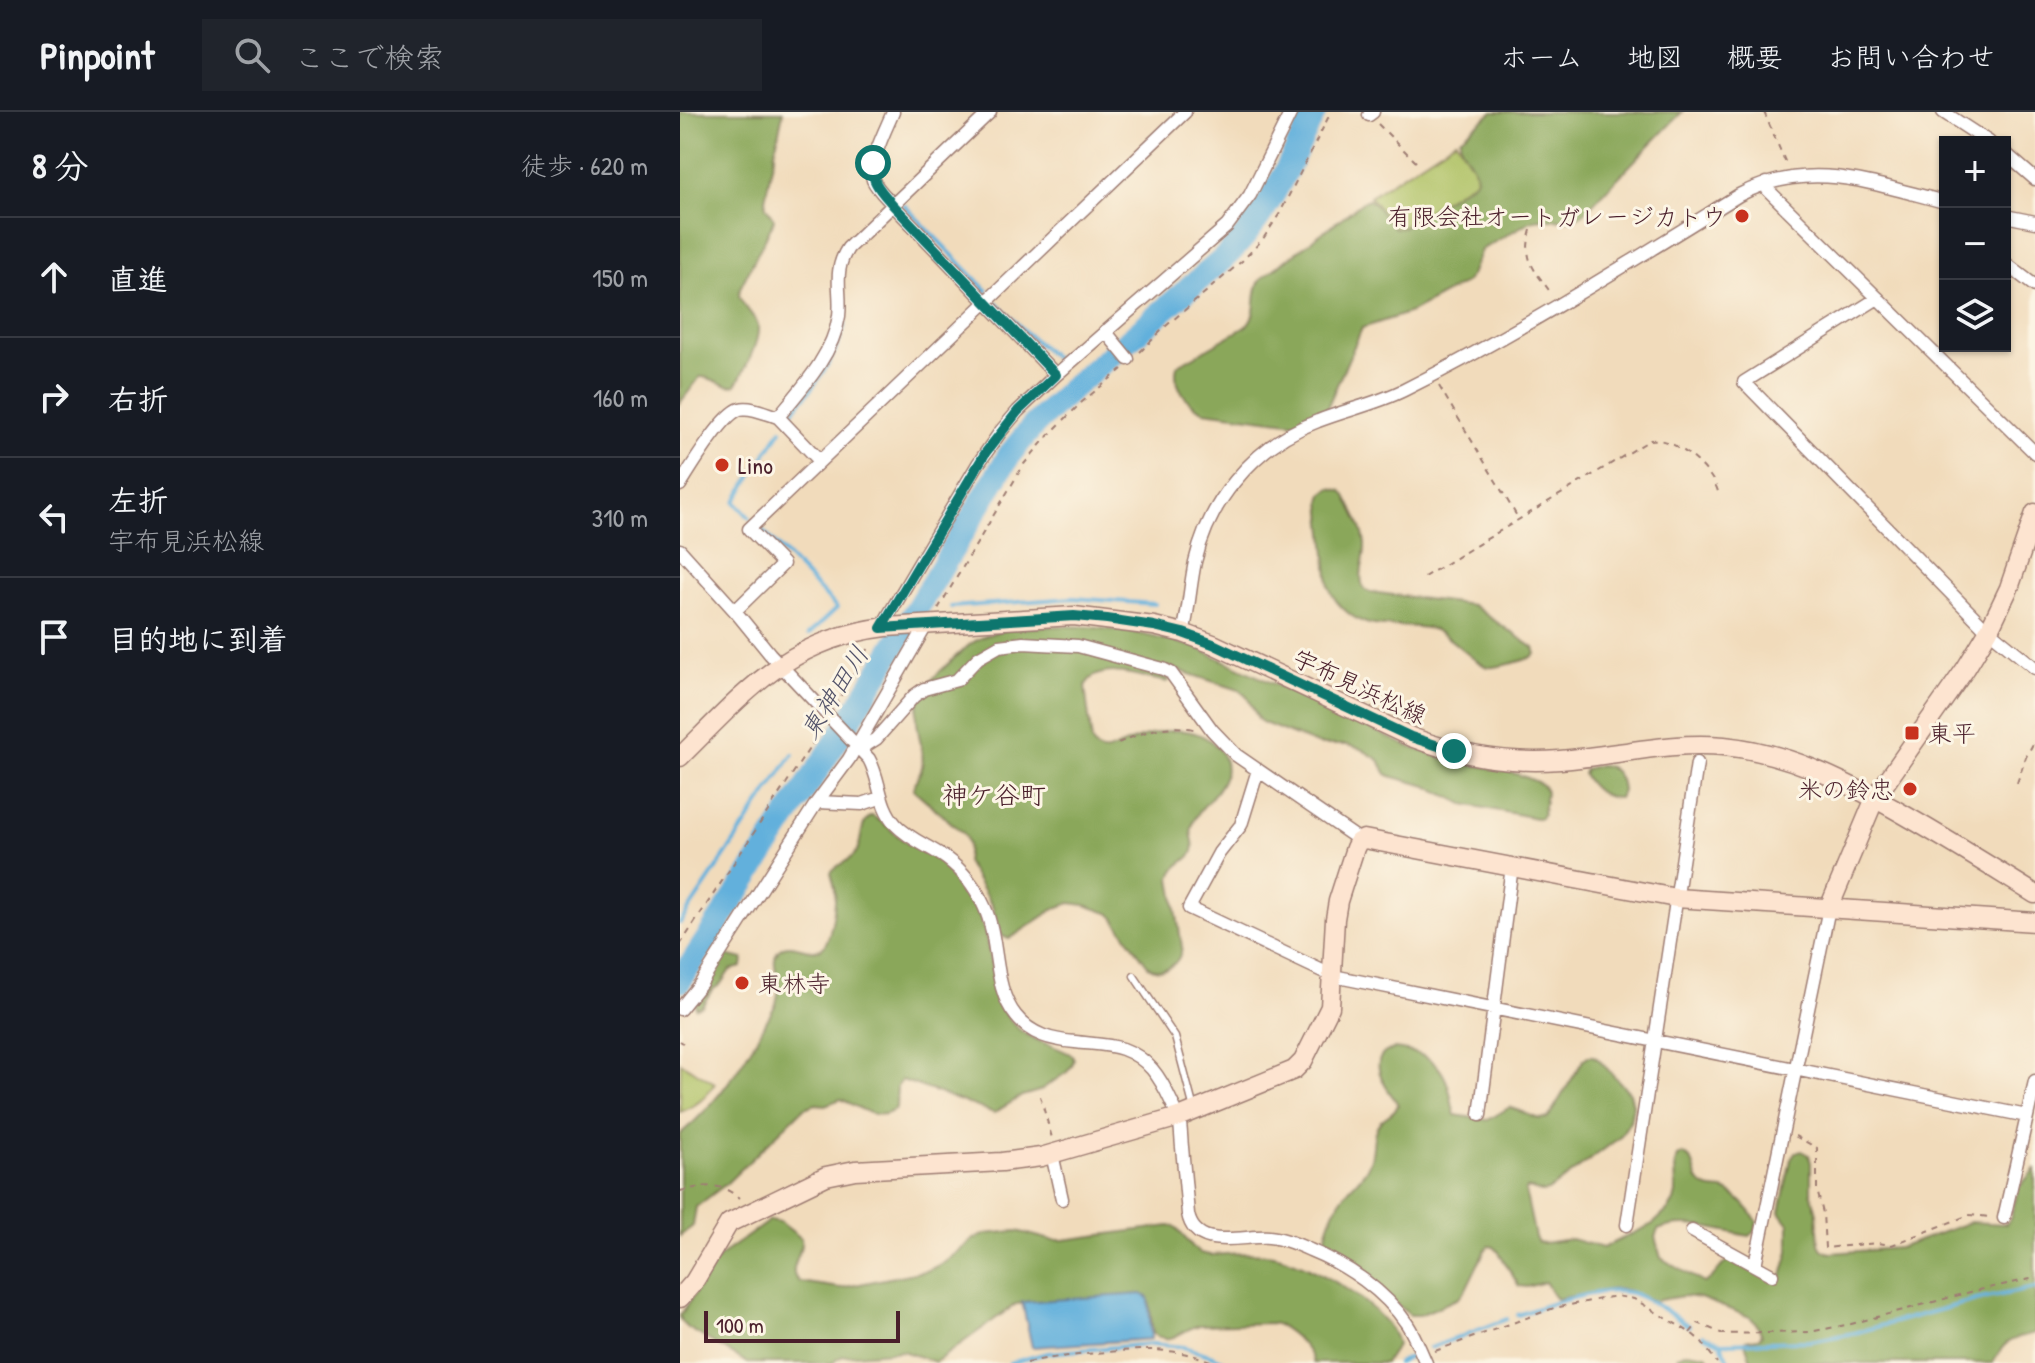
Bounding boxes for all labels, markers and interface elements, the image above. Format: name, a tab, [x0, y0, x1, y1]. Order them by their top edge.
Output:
search box	[202, 19, 762, 91]
text: Pinpoint	[40, 29, 154, 81]
icon: search	[230, 33, 274, 77]
text: ここで検索	[294, 37, 444, 77]
text: ホーム	[1500, 38, 1583, 76]
text: 地図	[1627, 38, 1683, 76]
text: 概要	[1727, 38, 1783, 76]
text: お問い合わせ	[1827, 38, 1995, 76]
map controls	[1939, 136, 2011, 352]
button: +	[1939, 136, 2011, 208]
text: 8 分	[32, 143, 89, 189]
route start	[855, 145, 891, 181]
text: 徒歩 · 620 m	[521, 148, 648, 183]
place label: 有限会社オートガレージカトウ	[1388, 200, 1726, 232]
marker: 有限会社オートガレージカトウ	[1733, 207, 1751, 225]
button: −	[1939, 208, 2011, 280]
icon: ahead	[32, 255, 76, 299]
text: 直進	[108, 259, 168, 299]
text: 150 m	[592, 260, 648, 295]
button: layers	[1939, 280, 2011, 352]
icon: right	[32, 375, 76, 419]
text: 右折	[108, 379, 168, 419]
text: 160 m	[593, 380, 648, 415]
place label: Lino	[738, 449, 773, 481]
marker: Lino	[713, 456, 731, 474]
text: 左折	[108, 480, 168, 520]
icon: left	[32, 495, 76, 539]
text: 310 m	[592, 500, 648, 535]
text: 宇布見浜松線	[108, 523, 264, 558]
icon: arrive	[32, 615, 76, 659]
text: 目的地に到着	[108, 619, 288, 659]
water label: 東神田川	[792, 639, 876, 745]
street label: 宇布見浜松線	[1288, 641, 1432, 731]
place label: 東平	[1928, 717, 1976, 749]
marker: 東平	[1903, 724, 1921, 742]
route end	[1436, 733, 1472, 769]
place label: 米の鈴忠	[1798, 773, 1894, 805]
district label: 神ケ谷町	[942, 777, 1046, 812]
marker: 米の鈴忠	[1901, 780, 1919, 798]
place label: 東林寺	[758, 967, 830, 999]
marker: 東林寺	[733, 974, 751, 992]
scale bar	[704, 1307, 900, 1343]
text: 100 m	[716, 1310, 764, 1340]

